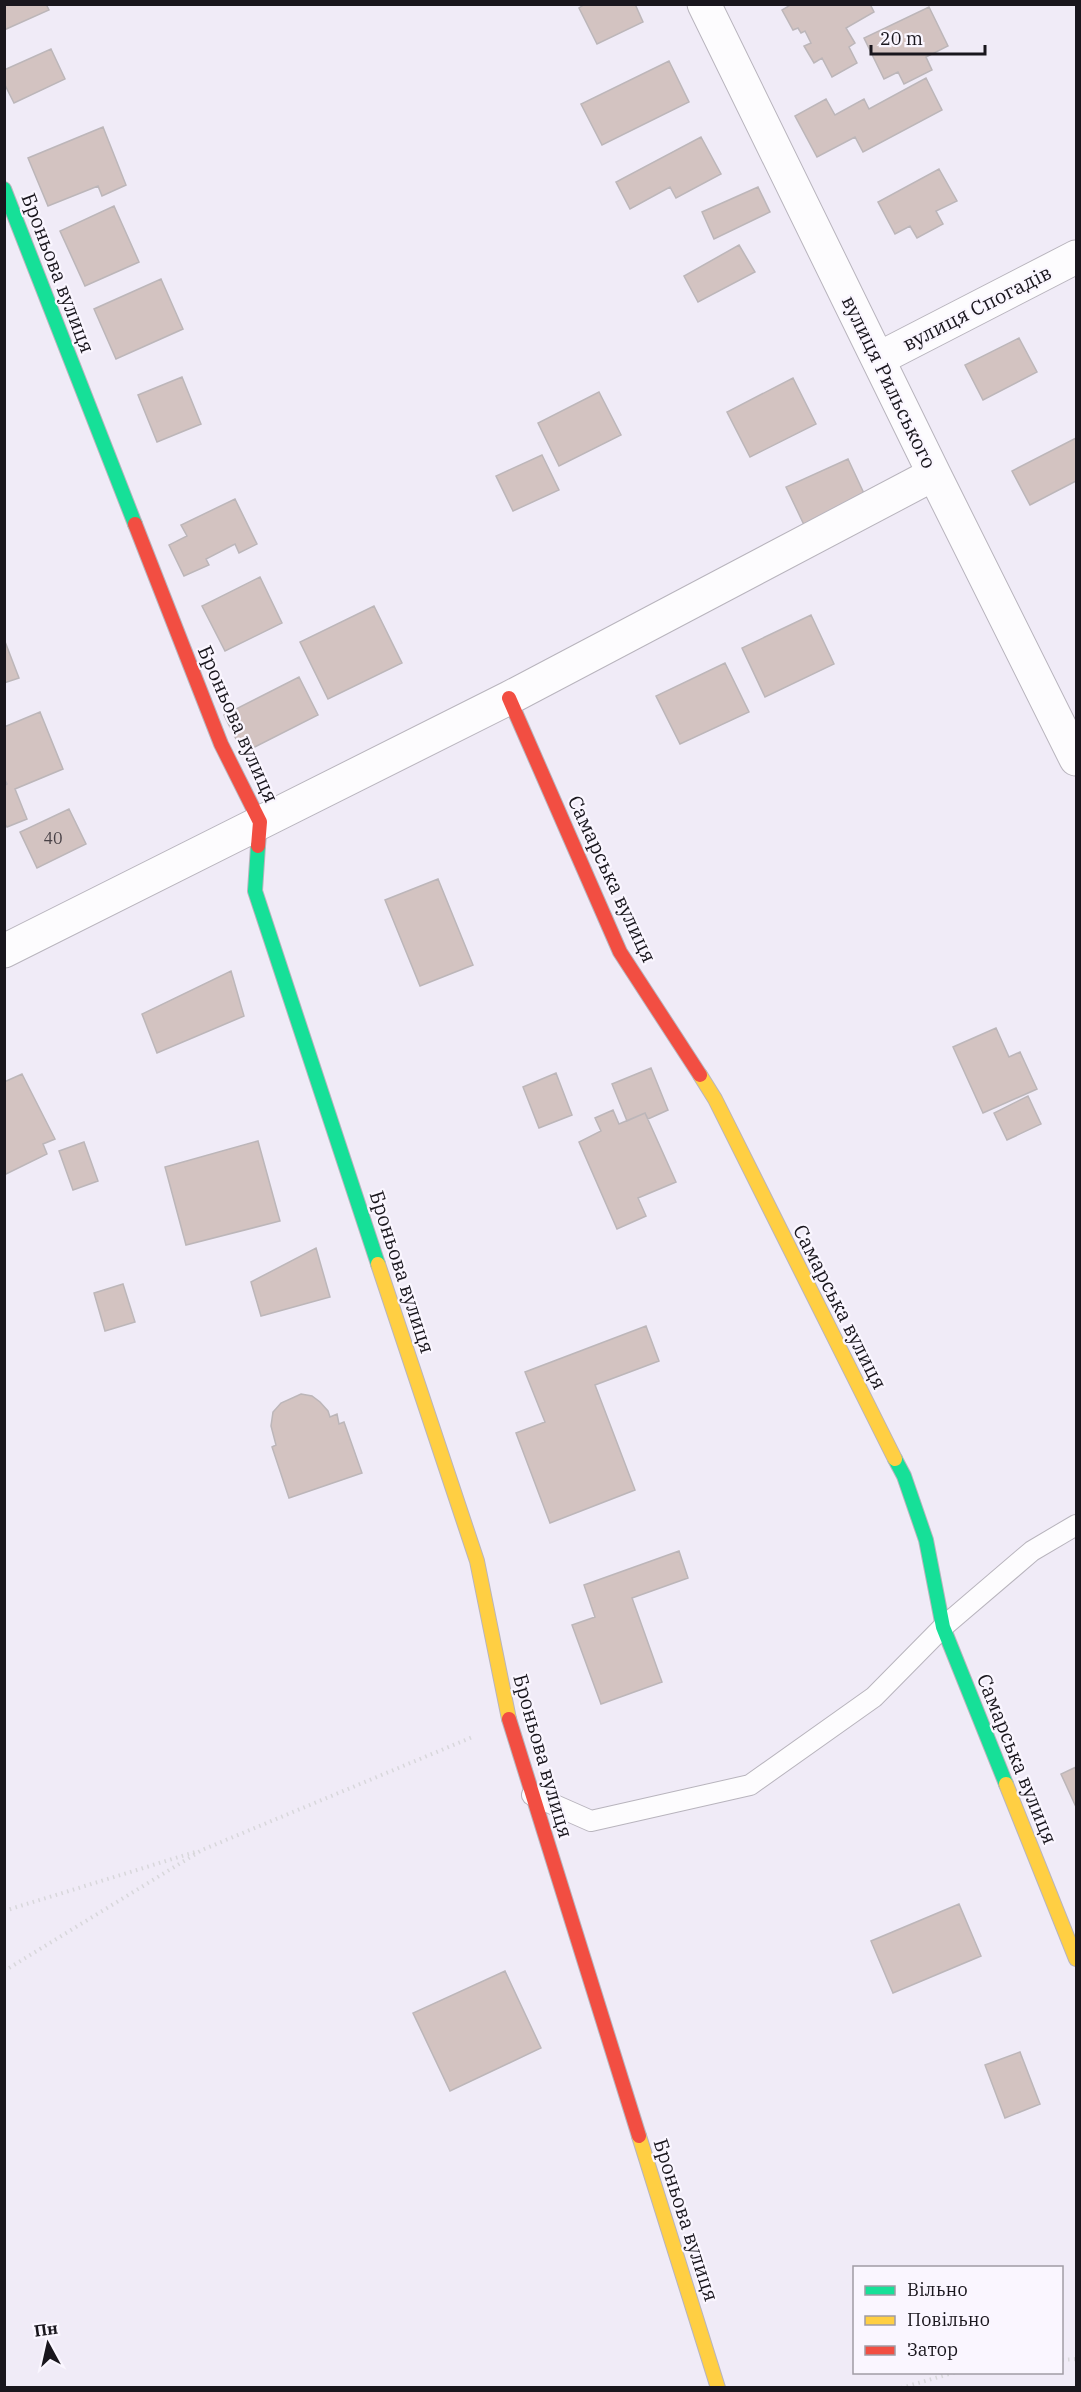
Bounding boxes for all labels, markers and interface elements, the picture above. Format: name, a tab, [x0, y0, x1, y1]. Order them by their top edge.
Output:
scale bar	[871, 18, 985, 56]
text: 20 m	[880, 27, 923, 50]
street label: Броньова вулиця	[15, 189, 101, 357]
street label: вулиця Спогадів	[898, 258, 1056, 357]
street label: вулиця Рильського	[836, 291, 943, 473]
street label: Броньова вулиця	[192, 641, 285, 807]
street label: Самарська вулиця	[562, 791, 663, 967]
house number: 40	[43, 828, 63, 848]
street label: Броньова вулиця	[363, 1187, 442, 1357]
street label: Самарська вулиця	[787, 1220, 894, 1394]
street label: Самарська вулиця	[971, 1670, 1064, 1848]
street label: Броньова вулиця	[507, 1671, 580, 1841]
street label: Броньова вулиця	[647, 2135, 726, 2305]
legend	[853, 2266, 1063, 2374]
text: Вільно	[907, 2278, 968, 2301]
text: Повільно	[907, 2308, 990, 2331]
north arrow	[18, 2314, 78, 2374]
text: Пн	[33, 2318, 59, 2341]
text: Затор	[907, 2338, 958, 2361]

